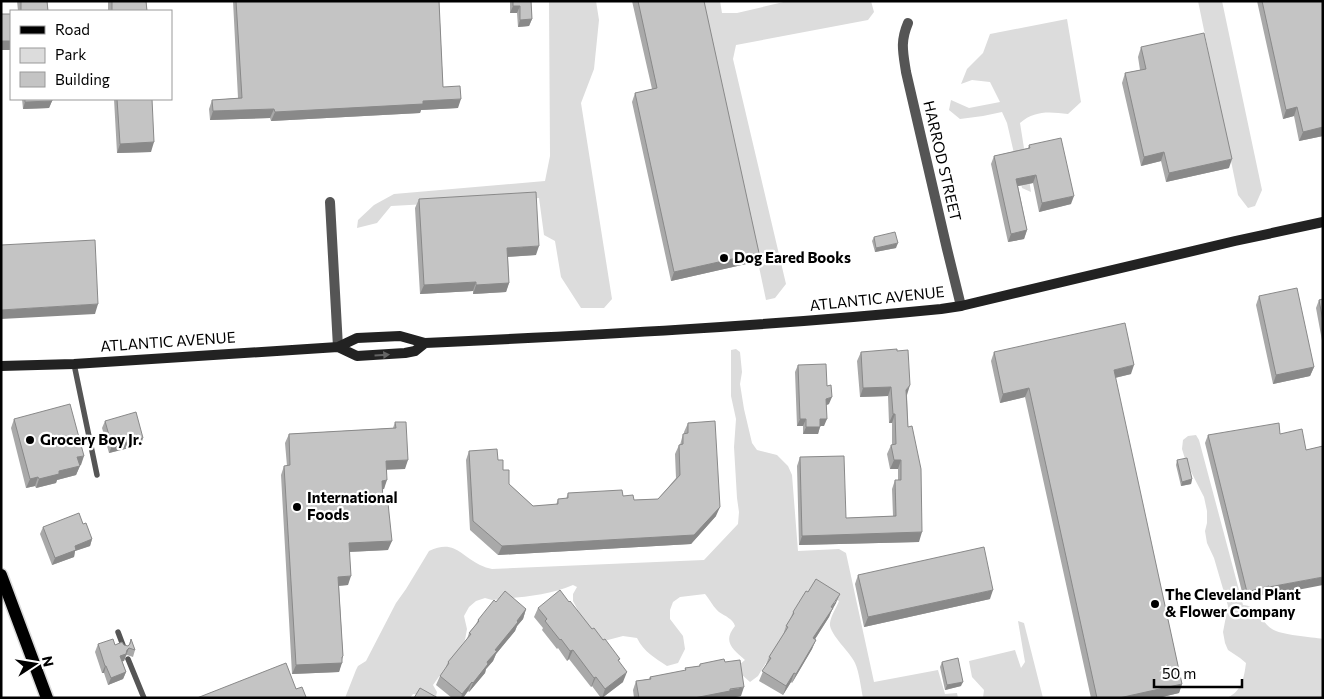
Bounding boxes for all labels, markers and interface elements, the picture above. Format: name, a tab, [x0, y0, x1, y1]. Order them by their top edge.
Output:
legend	[10, 10, 172, 100]
text: Road	[55, 20, 90, 38]
text: Park	[55, 45, 86, 63]
text: Building	[55, 70, 110, 88]
street label: HARROD STREET	[920, 99, 966, 223]
place label: Dog Eared Books	[734, 248, 851, 266]
marker: Dog Eared Books	[718, 252, 730, 264]
street label: ATLANTIC AVENUE	[809, 282, 945, 314]
street label: ATLANTIC AVENUE	[100, 327, 236, 355]
one-way arrow	[374, 350, 390, 358]
place label: Grocery Boy Jr.	[40, 430, 142, 448]
marker: Grocery Boy Jr.	[24, 434, 36, 446]
place label: International Foods	[307, 488, 398, 523]
marker: International Foods	[291, 501, 303, 513]
place label: The Cleveland Plant & Flower Company	[1165, 585, 1301, 620]
marker: The Cleveland Plant & Flower Company	[1149, 598, 1161, 610]
north arrow	[10, 639, 60, 689]
text: N	[39, 654, 58, 668]
scale bar	[1154, 656, 1242, 688]
text: 50 m	[1162, 664, 1196, 682]

